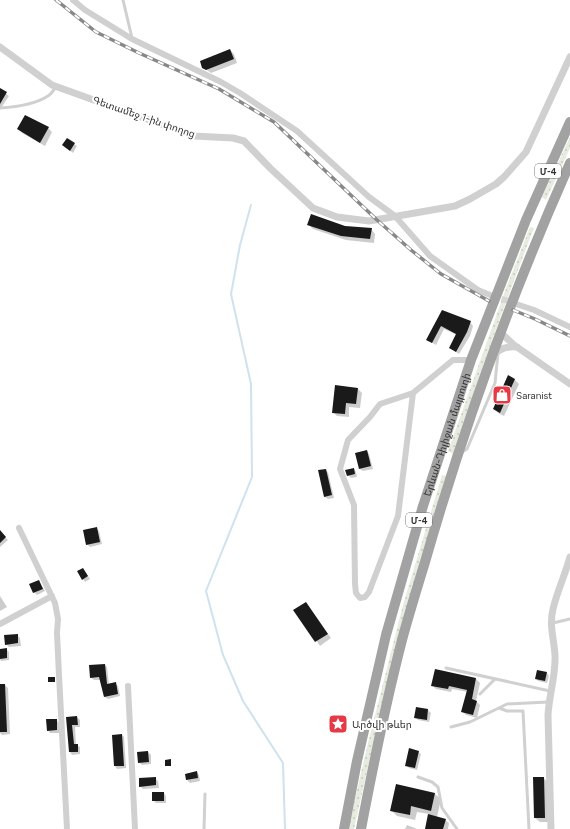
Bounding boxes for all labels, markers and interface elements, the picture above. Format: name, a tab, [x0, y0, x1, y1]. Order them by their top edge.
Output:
street label: Գետամեջ 1-ին փողոց	[91, 93, 197, 141]
road number: Մ-4	[535, 164, 561, 178]
street label: Երևան-Դիլիջան մայրուղի	[420, 371, 473, 498]
shop icon: Saranist	[491, 384, 513, 406]
place label: Saranist	[516, 389, 552, 402]
road number: Մ-4	[406, 513, 432, 527]
place icon: Արծվի թևեր	[327, 713, 349, 735]
place label: Արծվի թևեր	[352, 718, 412, 731]

